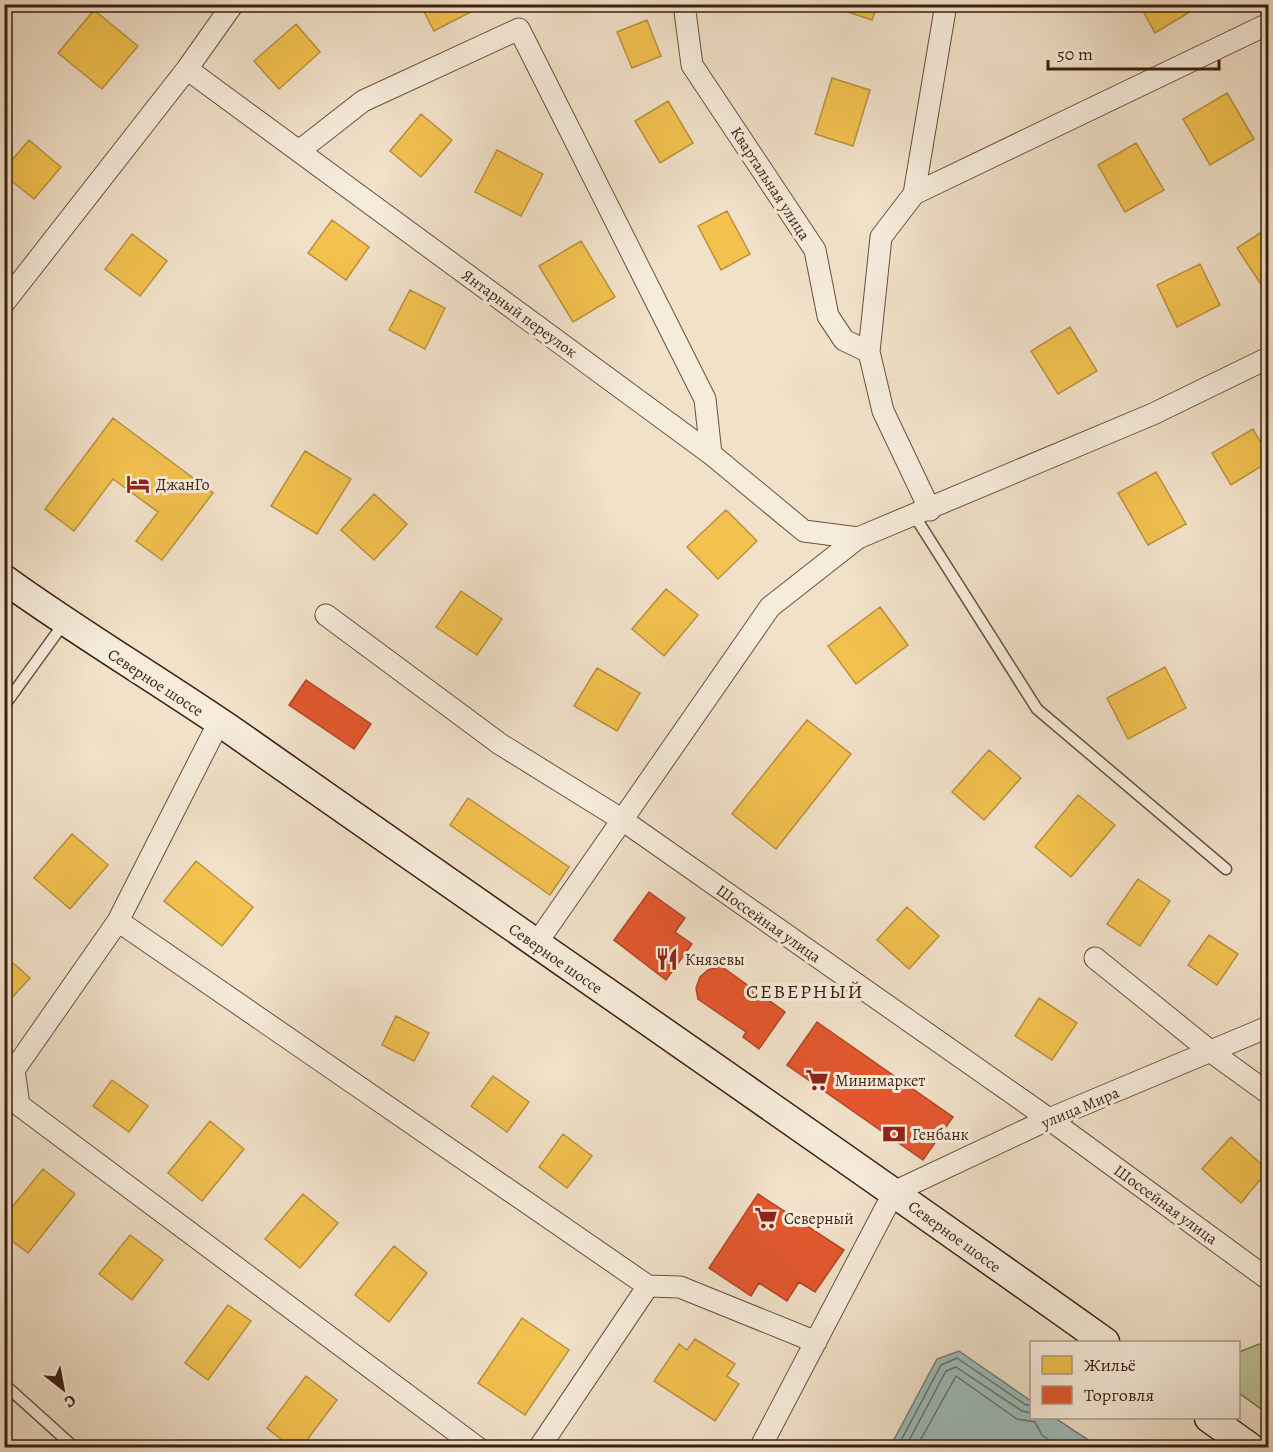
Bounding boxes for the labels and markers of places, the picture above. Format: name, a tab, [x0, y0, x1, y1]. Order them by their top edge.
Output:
hotel icon: ДжанГо	[125, 471, 151, 497]
place label: ДжанГо	[156, 474, 210, 496]
restaurant icon: Князевы	[654, 946, 680, 972]
place label: Князевы	[685, 949, 745, 971]
supermarket icon: Минимаркет	[804, 1067, 830, 1093]
place label: Минимаркет	[835, 1070, 925, 1092]
bank icon: Генбанк	[881, 1121, 907, 1147]
place label: Генбанк	[912, 1124, 969, 1146]
supermarket icon: Северный	[753, 1205, 779, 1231]
place label: Северный	[784, 1208, 854, 1230]

